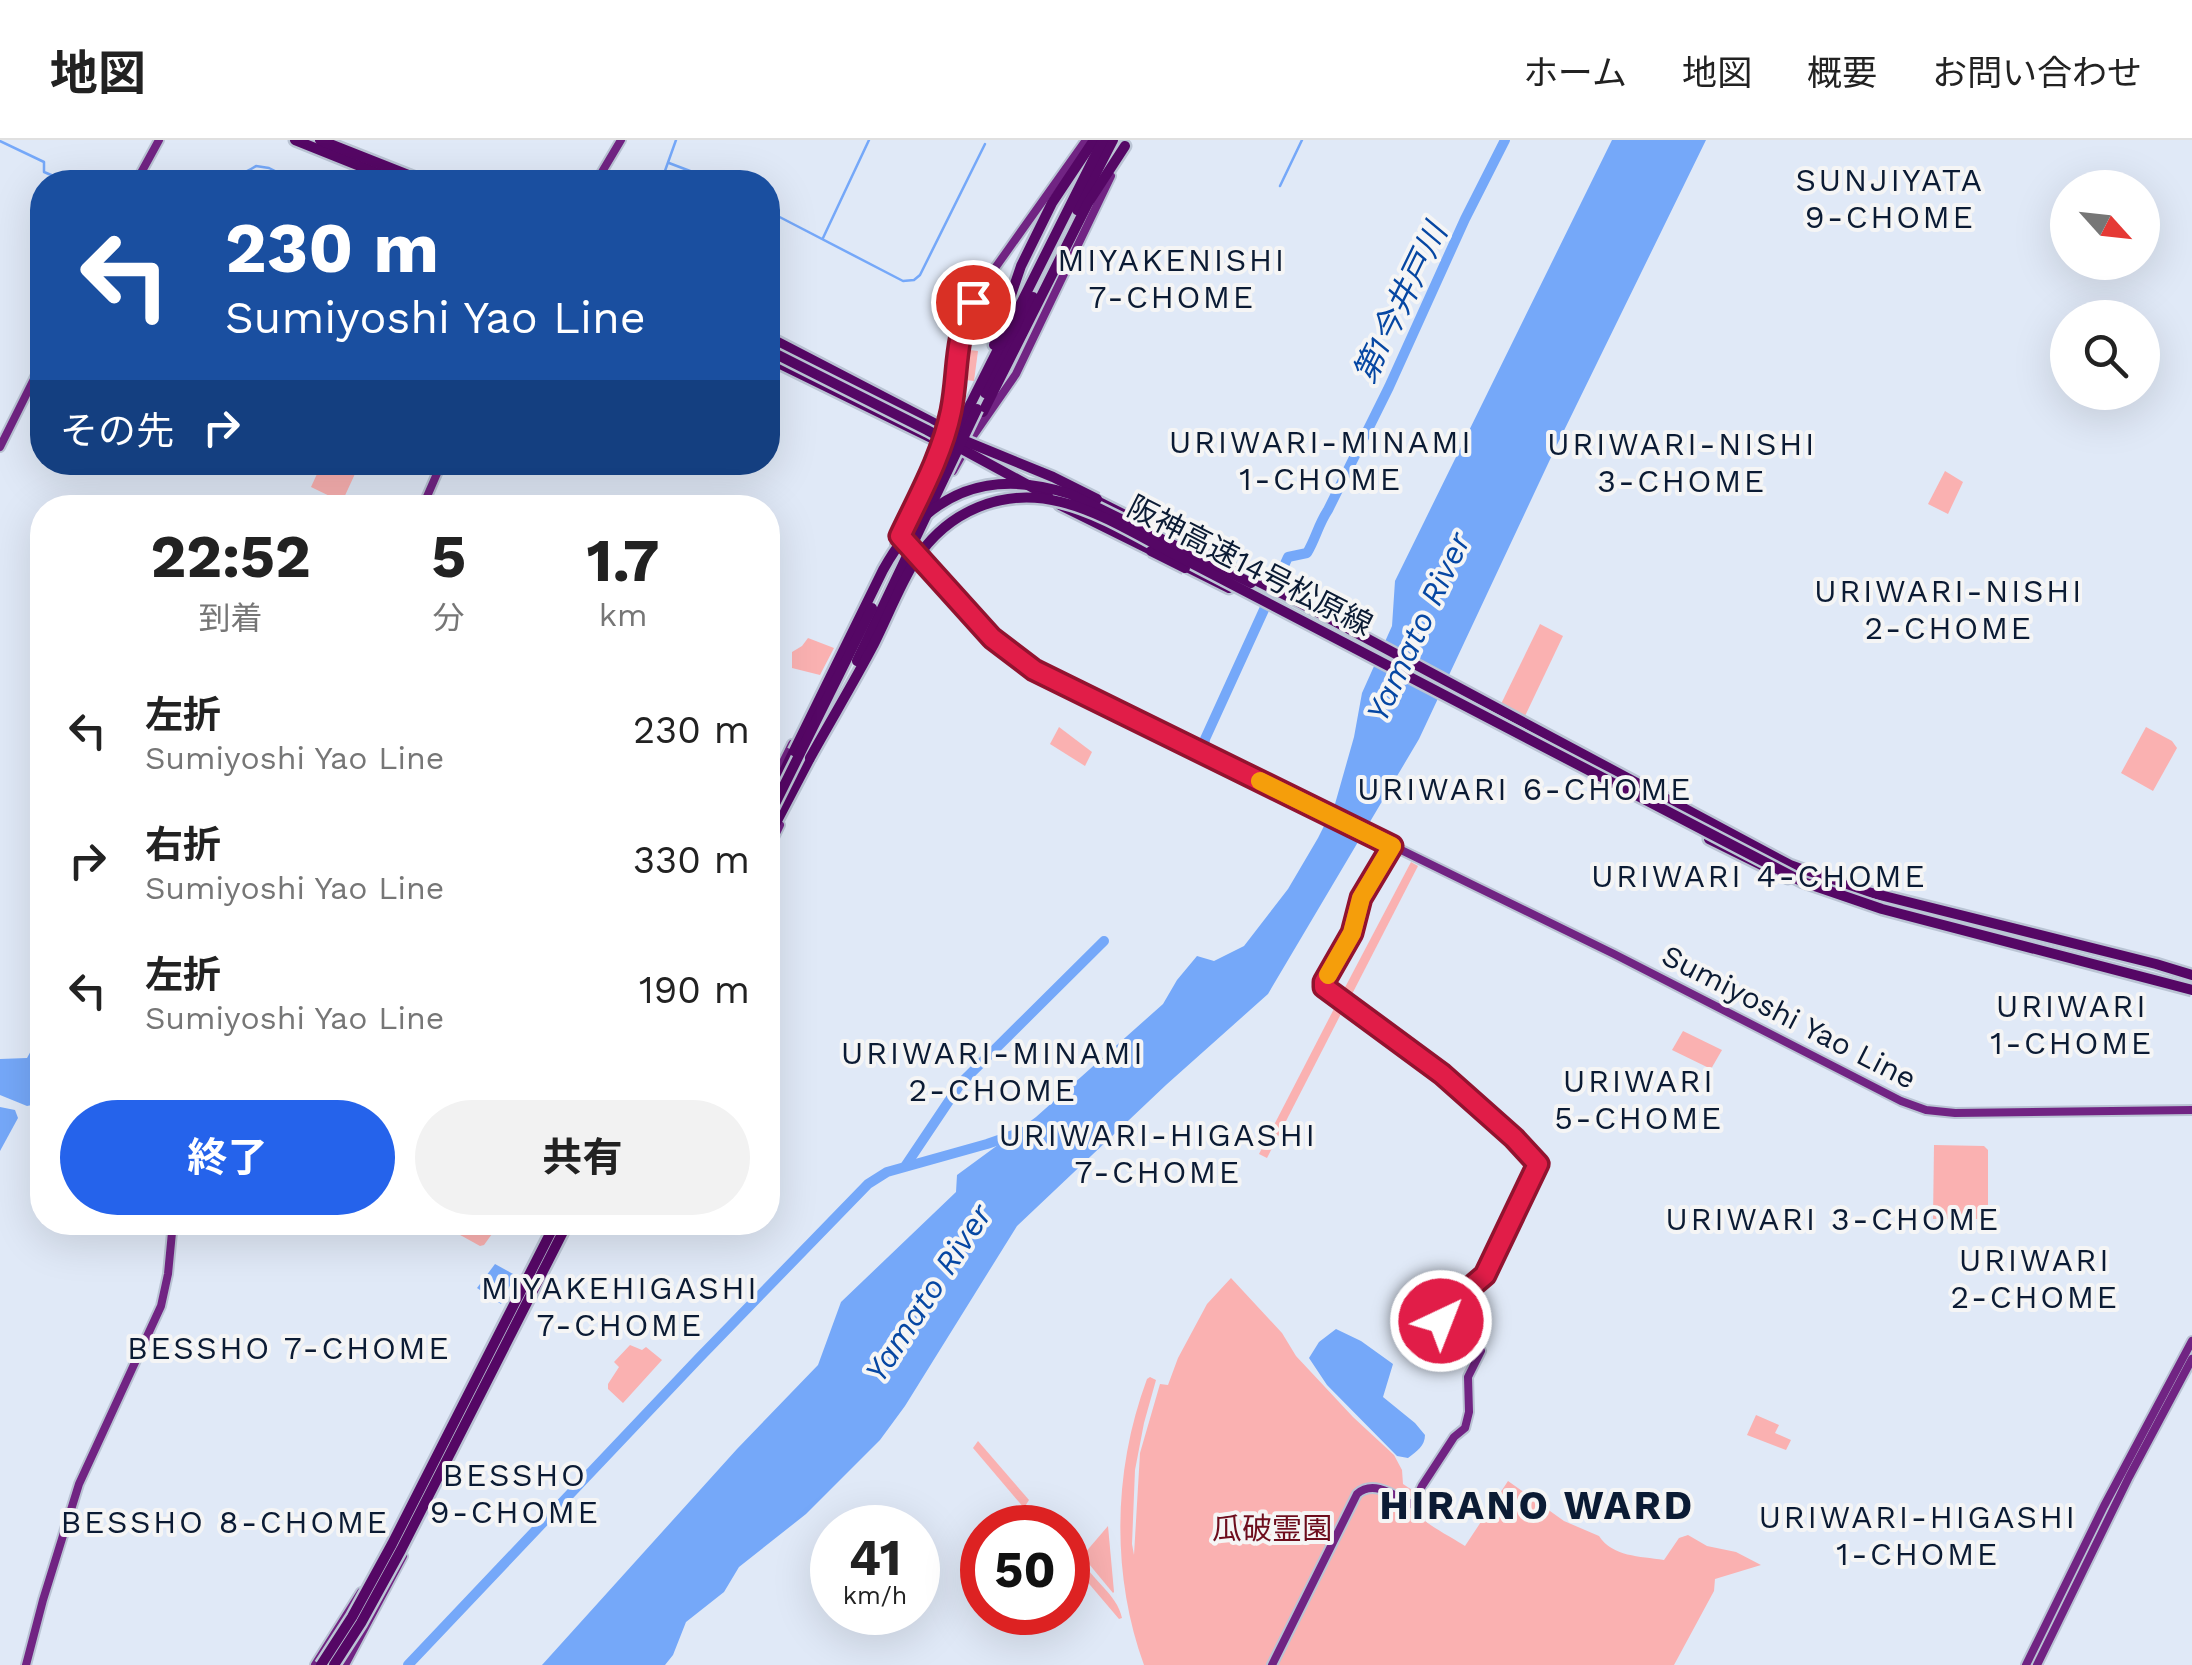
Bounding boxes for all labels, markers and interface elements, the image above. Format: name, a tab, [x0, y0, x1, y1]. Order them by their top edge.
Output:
text: 地図	[50, 45, 146, 102]
text: ホーム	[1523, 52, 1627, 94]
text: 地図	[1682, 52, 1752, 94]
text: 概要	[1807, 52, 1877, 94]
text: お問い合わせ	[1932, 52, 2142, 94]
district label: SUNJIYATA 9-CHOME	[1796, 161, 1984, 236]
north arrow	[2050, 170, 2160, 280]
map controls	[2050, 170, 2160, 410]
text: 230 m	[225, 207, 439, 289]
icon: left	[60, 210, 190, 340]
water label: 第1今井戸川	[1345, 215, 1456, 389]
district label: MIYAKENISHI 7-CHOME	[1057, 241, 1287, 316]
pin	[931, 260, 1016, 345]
icon: arrive	[946, 275, 1001, 330]
text: Sumiyoshi Yao Line	[225, 291, 646, 344]
button: search	[2050, 300, 2160, 410]
icon: right	[194, 400, 249, 455]
text: その先	[60, 409, 174, 453]
district label: URIWARI-MINAMI 1-CHOME	[1169, 423, 1473, 498]
district label: URIWARI-NISHI 3-CHOME	[1547, 425, 1817, 500]
street label: 阪神高速14号松原線	[1122, 489, 1378, 642]
text: 22:52	[150, 521, 311, 592]
text: 5	[431, 521, 466, 592]
text: 1.7	[587, 525, 660, 596]
water label: Yamato River	[1358, 525, 1479, 727]
district label: URIWARI-NISHI 2-CHOME	[1814, 572, 2084, 647]
text: km	[599, 596, 647, 634]
text: 到着	[199, 599, 263, 637]
text: 分	[433, 599, 465, 637]
text: 左折	[145, 693, 221, 737]
icon: left	[60, 703, 115, 758]
text: 230 m	[633, 708, 750, 752]
text: Sumiyoshi Yao Line	[145, 739, 444, 777]
district label: URIWARI 6-CHOME	[1357, 770, 1693, 808]
text: 右折	[145, 823, 221, 867]
icon: right	[60, 833, 115, 888]
text: 330 m	[633, 838, 750, 882]
district label: URIWARI 4-CHOME	[1591, 857, 1927, 895]
text: Sumiyoshi Yao Line	[145, 869, 444, 907]
street label: Sumiyoshi Yao Line	[1656, 937, 1922, 1096]
text: 左折	[145, 953, 221, 997]
icon: left	[60, 963, 115, 1018]
text: 190 m	[639, 968, 750, 1012]
district label: URIWARI 1-CHOME	[1990, 987, 2154, 1062]
text: Sumiyoshi Yao Line	[145, 999, 444, 1037]
district label: URIWARI-MINAMI 2-CHOME	[841, 1034, 1145, 1109]
district label: URIWARI 5-CHOME	[1554, 1062, 1724, 1137]
button: 終了	[60, 1100, 395, 1215]
button: 共有	[415, 1100, 750, 1215]
district label: URIWARI-HIGASHI 7-CHOME	[998, 1116, 1318, 1191]
water label: Yamato River	[857, 1196, 1000, 1389]
district label: URIWARI 3-CHOME	[1665, 1200, 2001, 1238]
district label: URIWARI 2-CHOME	[1951, 1241, 2119, 1316]
district label: MIYAKEHIGASHI 7-CHOME	[481, 1269, 759, 1344]
position arrow	[1389, 1269, 1493, 1373]
district label: BESSHO 7-CHOME	[127, 1329, 451, 1367]
district label: BESSHO 9-CHOME	[430, 1456, 600, 1531]
district label: HIRANO WARD	[1379, 1482, 1695, 1529]
district label: URIWARI-HIGASHI 1-CHOME	[1758, 1498, 2078, 1573]
district label: BESSHO 8-CHOME	[61, 1503, 389, 1541]
speed limit sign: 50	[960, 1505, 1090, 1635]
park label: 瓜破霊園	[1212, 1511, 1332, 1546]
text: 41	[849, 1528, 901, 1587]
text: km/h	[843, 1581, 907, 1610]

